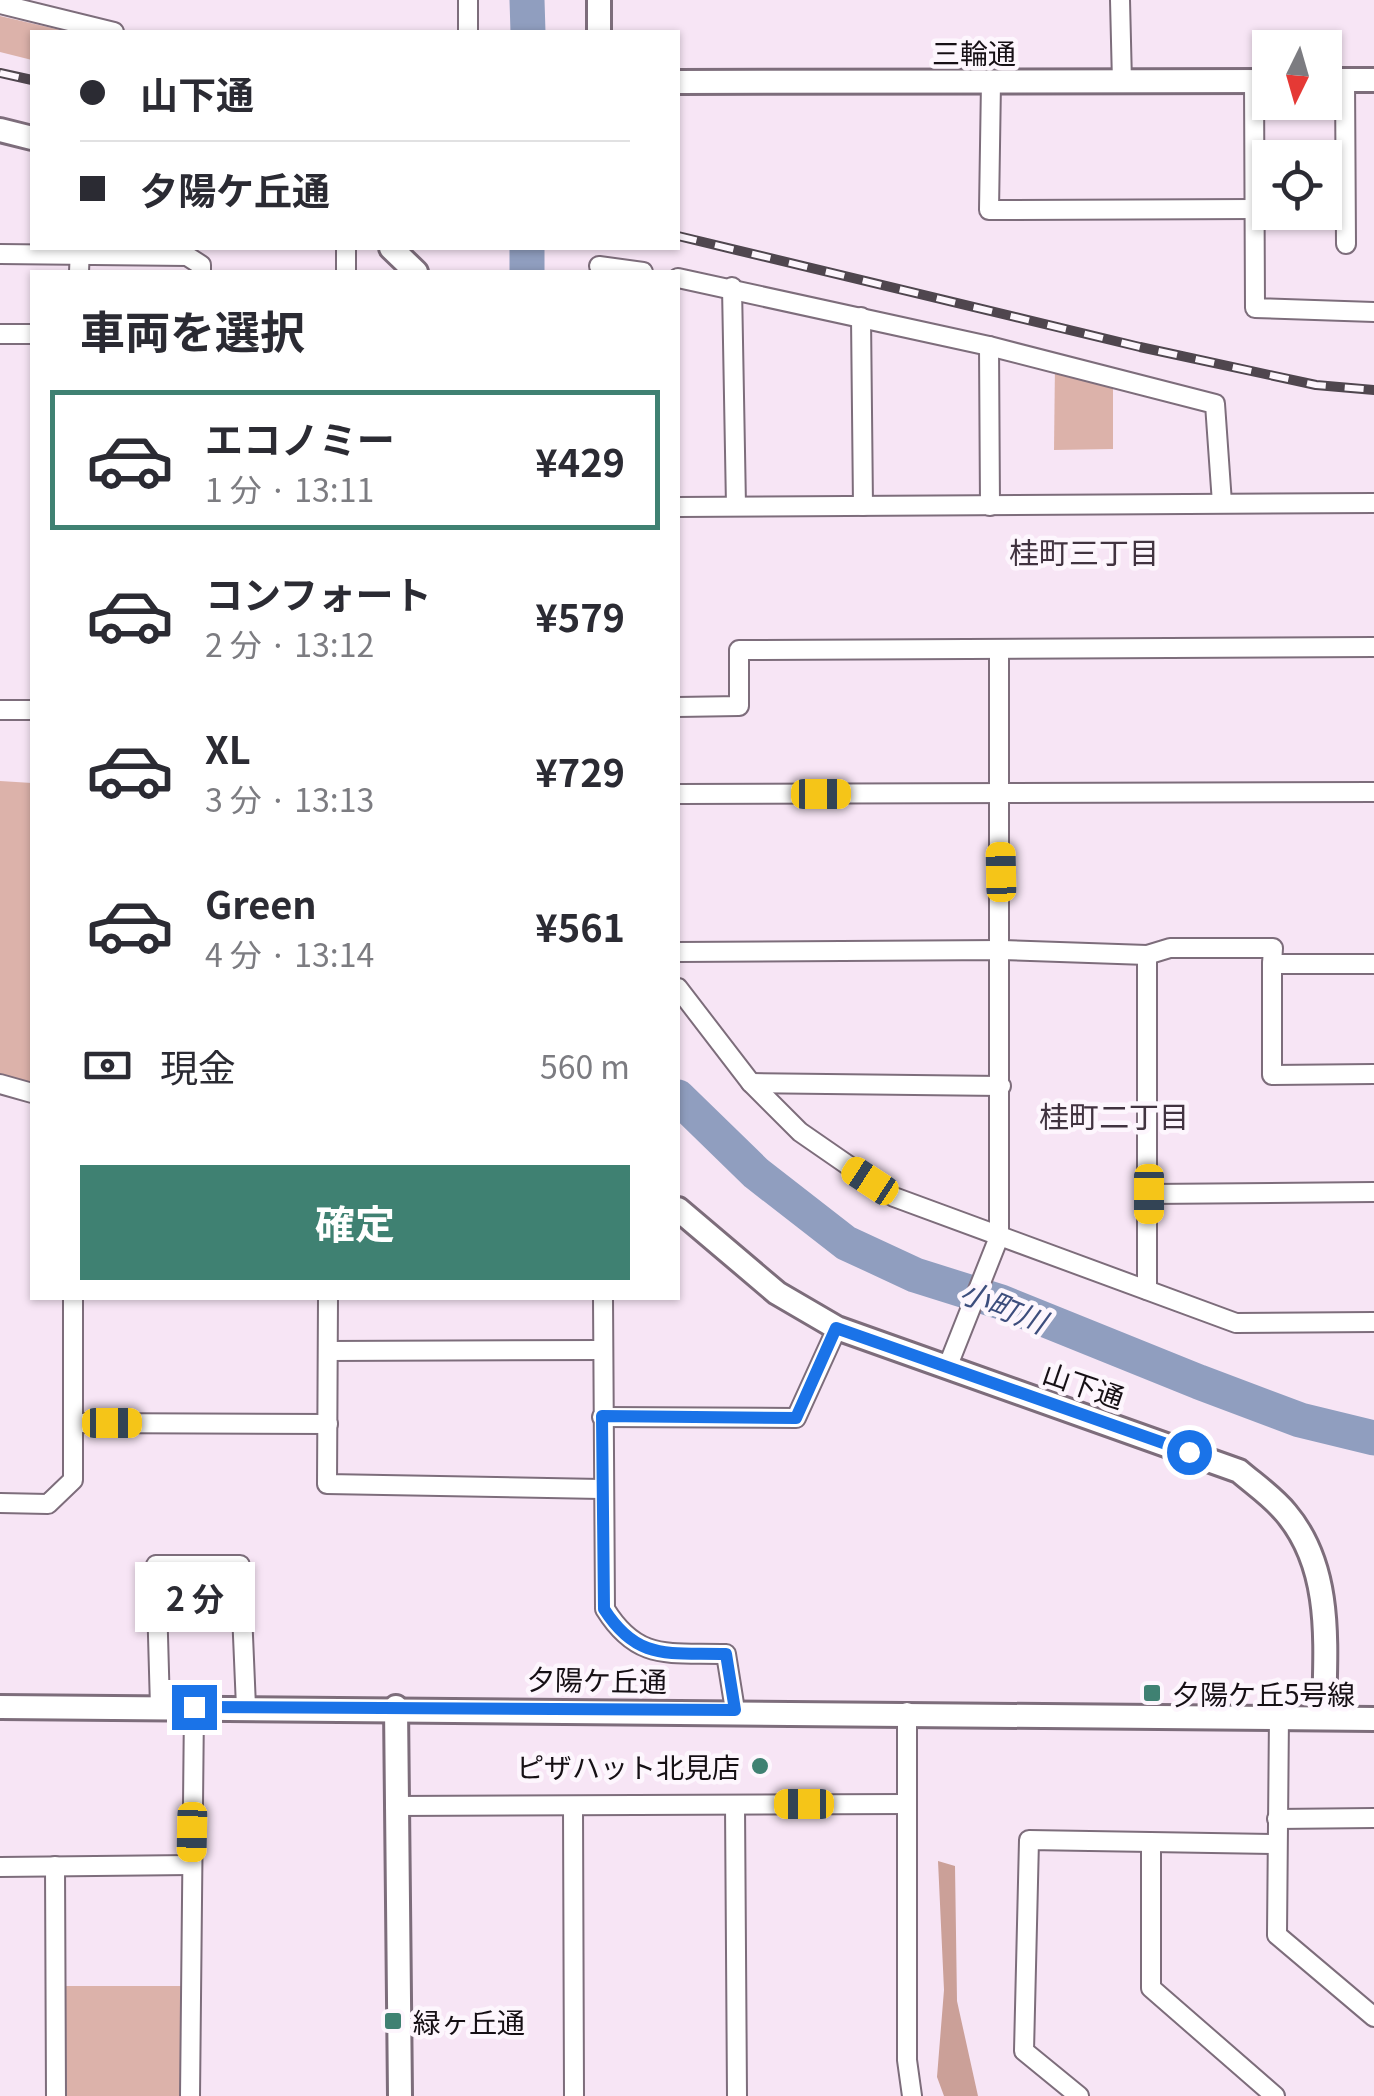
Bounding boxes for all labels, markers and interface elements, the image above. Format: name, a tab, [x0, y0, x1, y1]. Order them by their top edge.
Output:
north arrow	[1252, 30, 1342, 120]
map controls	[1252, 30, 1342, 230]
street label: 三輪通	[932, 32, 1016, 72]
text: 山下通	[140, 65, 254, 120]
button: locate	[1252, 140, 1342, 230]
text: 夕陽ケ丘通	[140, 161, 330, 216]
text: 車両を選択	[80, 297, 305, 362]
text: エコノミー	[205, 410, 395, 465]
icon: car	[85, 415, 175, 505]
text: ¥429	[535, 433, 625, 488]
text: 1 分 · 13:11	[205, 465, 374, 511]
district label: 桂町三丁目	[1009, 529, 1159, 573]
text: コンフォート	[205, 565, 432, 620]
icon: car	[85, 570, 175, 660]
text: ¥579	[535, 588, 625, 643]
text: 2 分 · 13:12	[205, 620, 374, 666]
text: XL	[205, 720, 251, 775]
icon: car	[85, 725, 175, 815]
text: ¥729	[535, 743, 625, 798]
text: 3 分 · 13:13	[205, 775, 374, 821]
car	[791, 779, 851, 809]
car	[985, 842, 1017, 902]
text: Green	[205, 875, 317, 930]
icon: car	[85, 880, 175, 970]
text: ¥561	[535, 898, 625, 953]
text: 4 分 · 13:14	[205, 930, 374, 976]
icon: cash	[80, 1038, 135, 1093]
text: 現金	[160, 1038, 236, 1093]
text: 560 m	[540, 1042, 630, 1088]
district label: 桂町二丁目	[1039, 1093, 1189, 1137]
car	[837, 1152, 903, 1210]
car	[1134, 1164, 1164, 1224]
button: 確定	[80, 1165, 630, 1280]
water label: 小町川	[954, 1268, 1057, 1343]
street label: 山下通	[1038, 1351, 1130, 1417]
car	[82, 1408, 142, 1438]
route start	[1167, 1430, 1212, 1475]
callout: 2 分	[134, 1562, 254, 1632]
text: 2 分	[166, 1574, 224, 1620]
street label: 夕陽ケ丘通	[527, 1658, 667, 1700]
place label: 夕陽ケ丘5号線	[1172, 1673, 1356, 1713]
marker: 夕陽ケ丘5号線	[1141, 1682, 1163, 1704]
route end	[172, 1685, 217, 1730]
place label: ピザハット北見店	[516, 1746, 740, 1786]
marker: ピザハット北見店	[749, 1755, 771, 1777]
car	[774, 1789, 834, 1819]
car	[176, 1802, 208, 1862]
place label: 緑ヶ丘通	[413, 2001, 525, 2041]
marker: 緑ヶ丘通	[382, 2010, 404, 2032]

